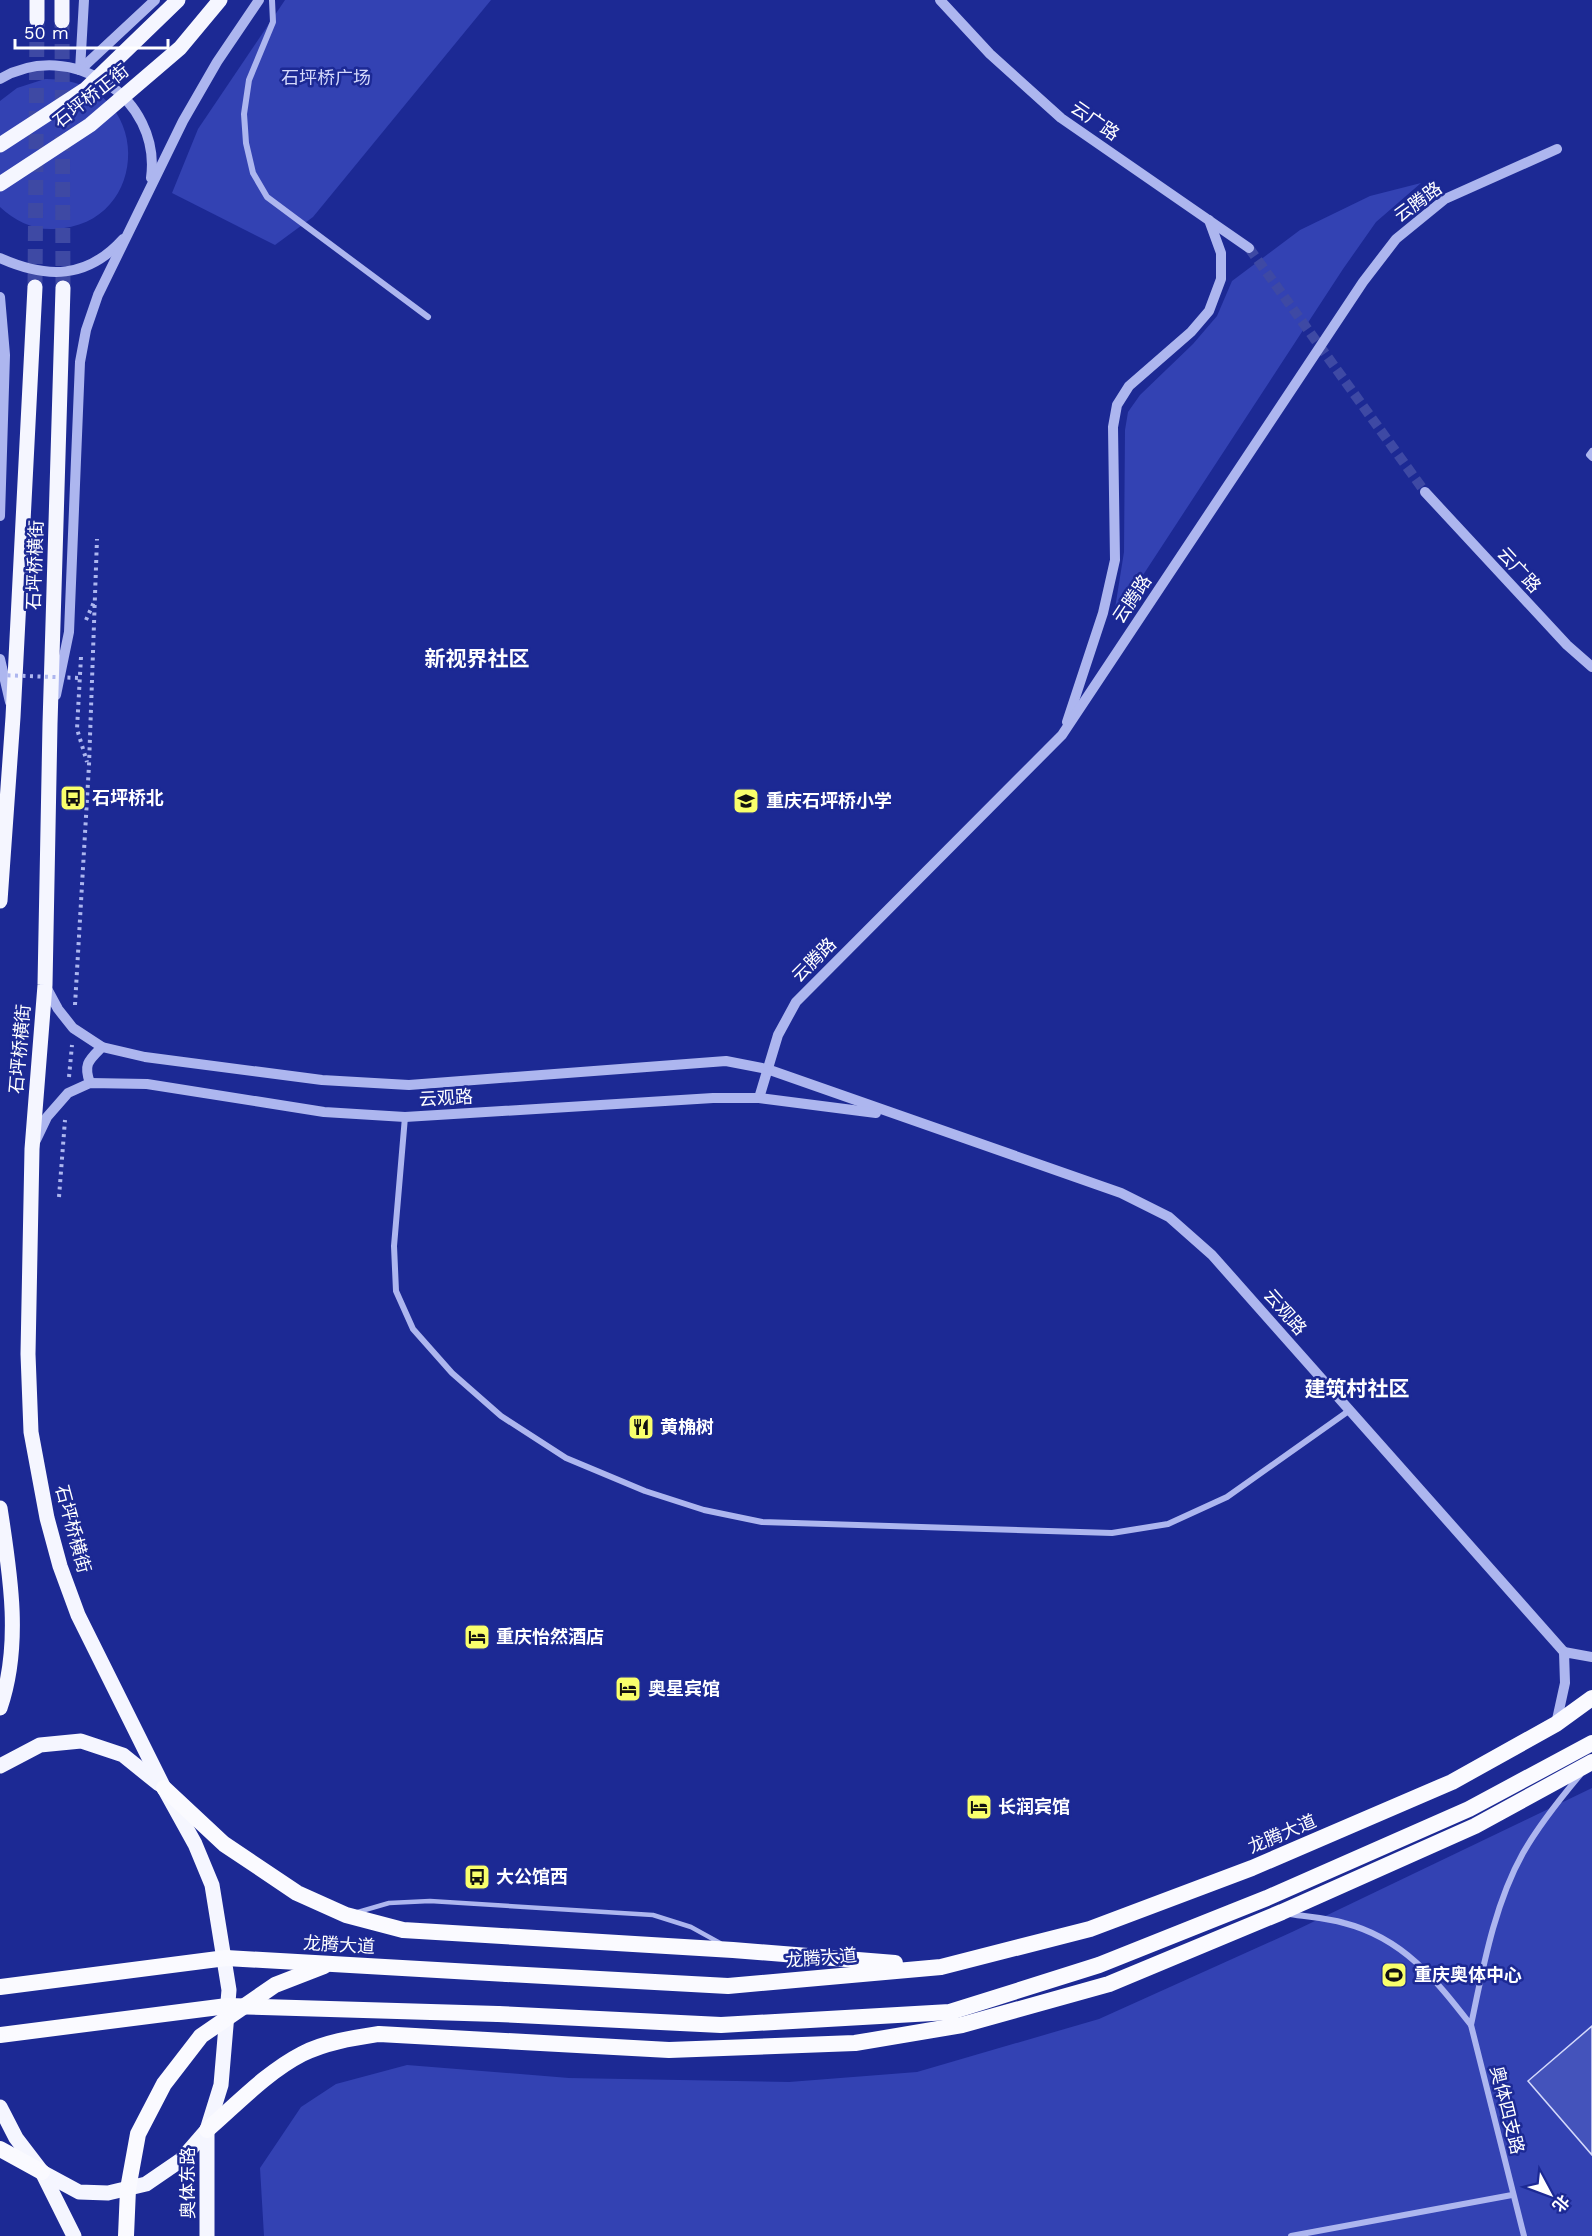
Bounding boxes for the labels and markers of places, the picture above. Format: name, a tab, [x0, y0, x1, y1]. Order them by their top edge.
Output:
bus stop icon: 石坪桥北	[58, 783, 88, 813]
school or university icon: 重庆石坪桥小学	[731, 786, 761, 816]
place label: 石坪桥北	[92, 787, 164, 808]
place label: 重庆石坪桥小学	[766, 790, 892, 811]
restaurant icon: 黄桷树	[626, 1412, 656, 1442]
place label: 黄桷树	[660, 1416, 714, 1437]
hotel icon: 重庆怡然酒店	[462, 1622, 492, 1652]
place label: 重庆怡然酒店	[496, 1626, 604, 1647]
hotel icon: 奥星宾馆	[613, 1674, 643, 1704]
place label: 奥星宾馆	[648, 1678, 720, 1699]
hotel icon: 长润宾馆	[964, 1792, 994, 1822]
place label: 长润宾馆	[998, 1796, 1070, 1817]
bus stop icon: 大公馆西	[462, 1862, 492, 1892]
place label: 大公馆西	[496, 1866, 568, 1887]
sports icon: 重庆奥体中心	[1379, 1960, 1409, 1990]
place label: 重庆奥体中心	[1414, 1964, 1522, 1985]

